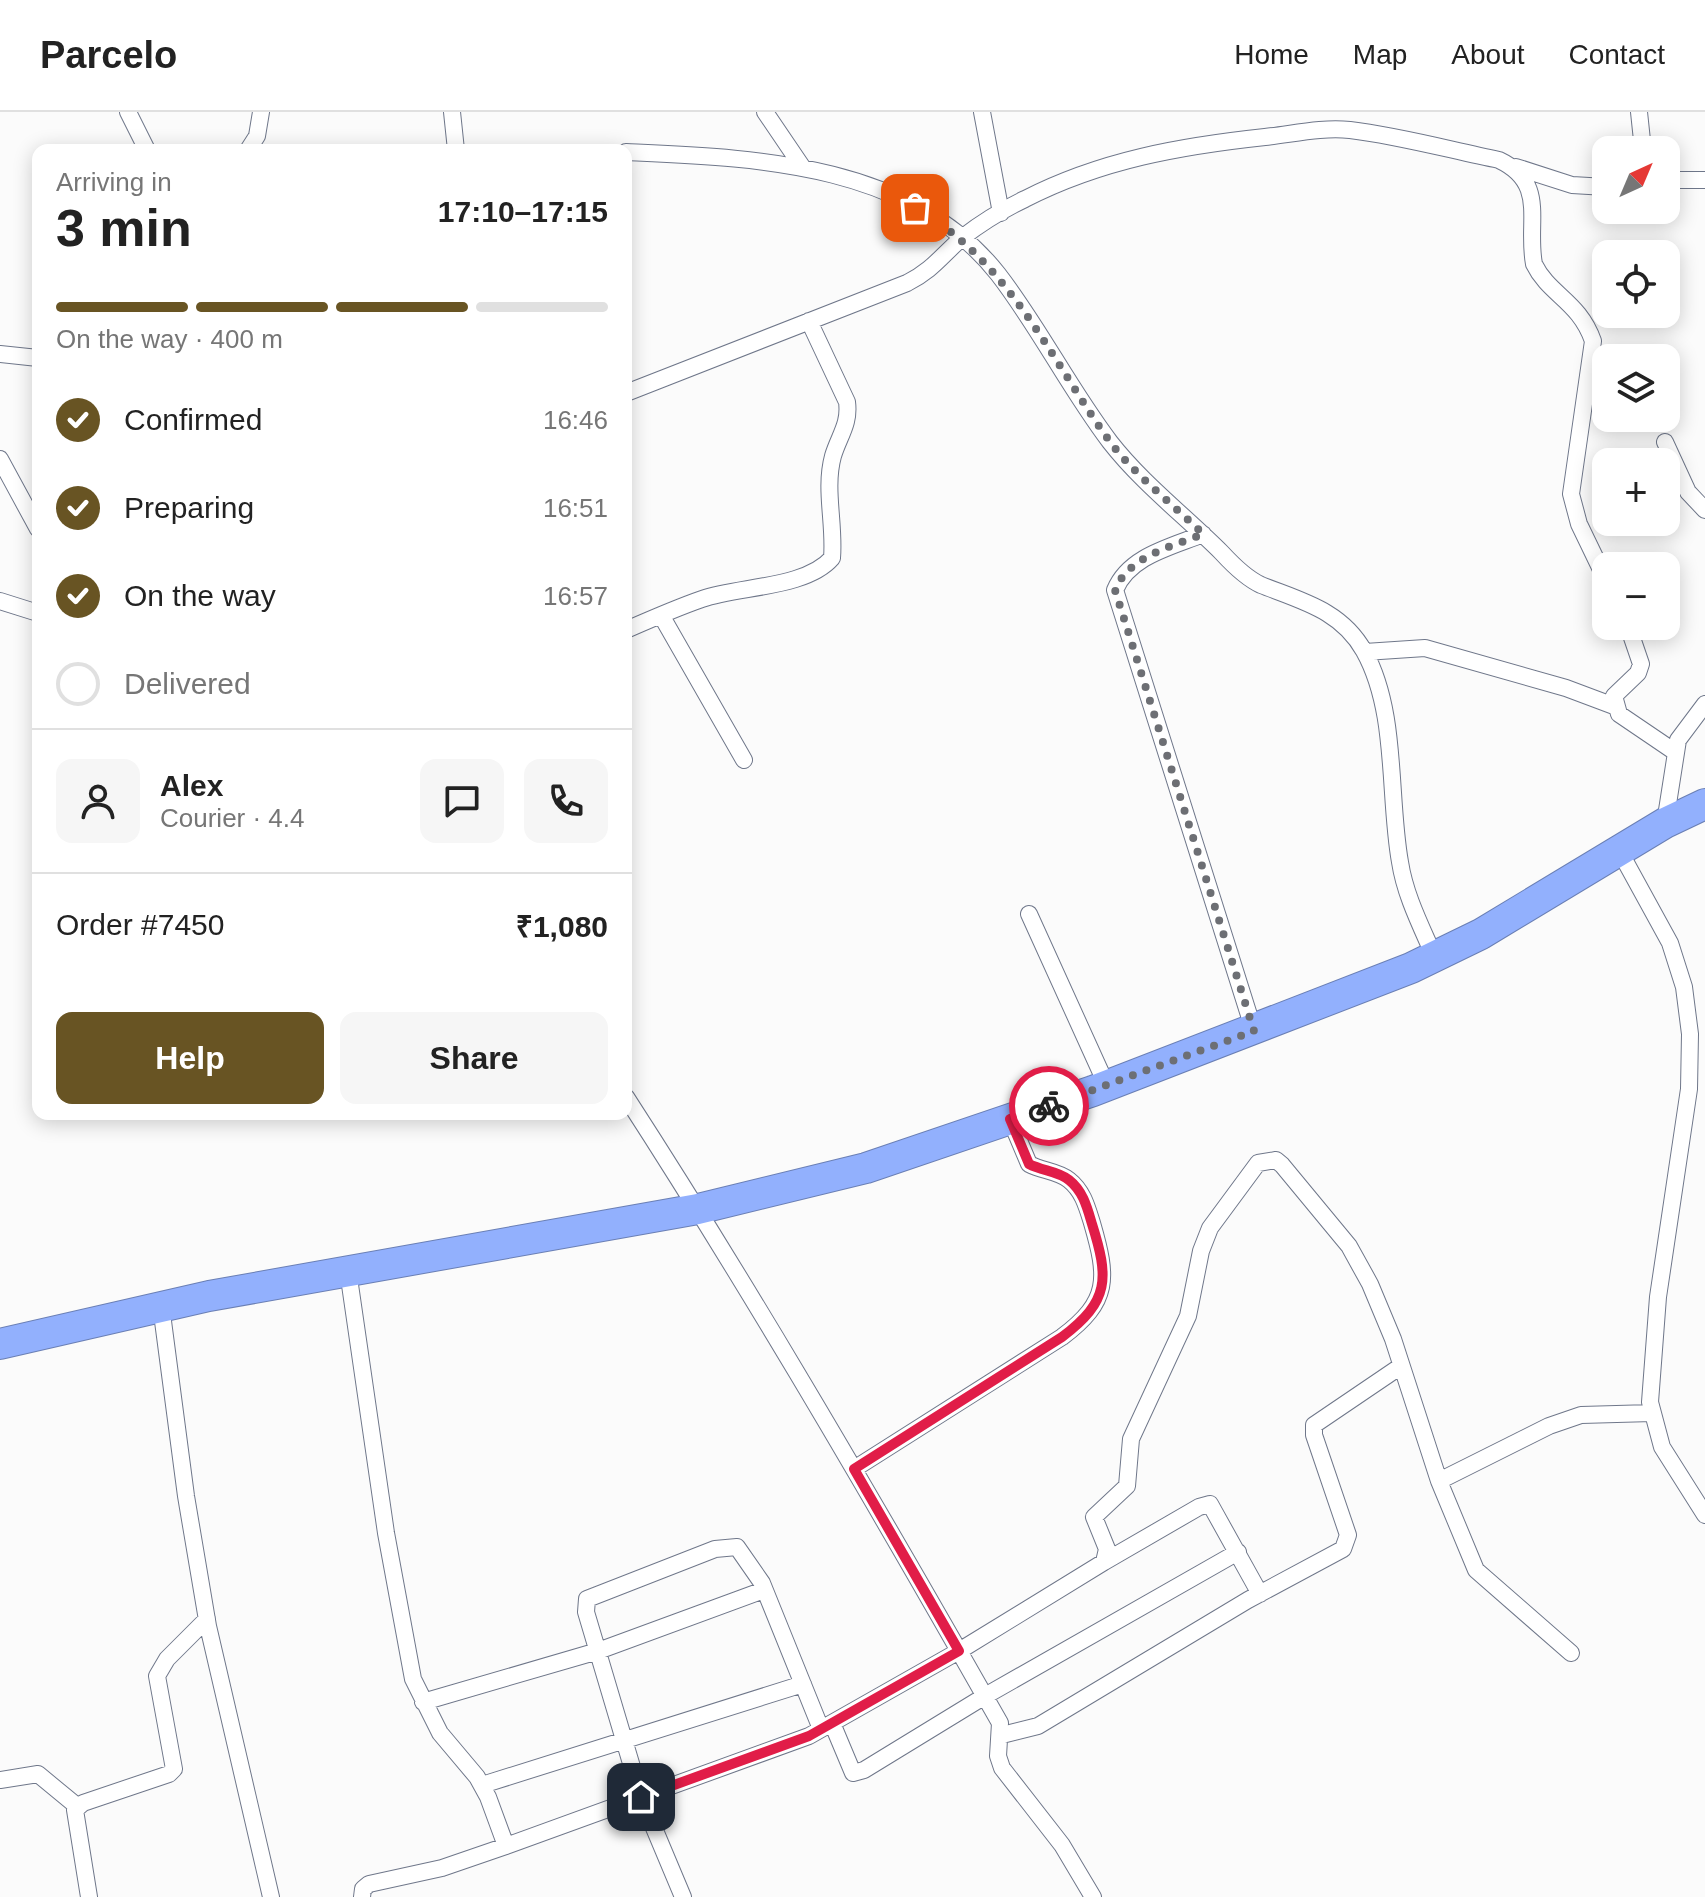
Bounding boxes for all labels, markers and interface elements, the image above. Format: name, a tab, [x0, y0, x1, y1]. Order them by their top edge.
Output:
text: Parcelo	[40, 34, 177, 76]
text: Home	[1234, 39, 1309, 70]
text: Map	[1353, 39, 1407, 70]
text: About	[1451, 39, 1525, 70]
text: Contact	[1569, 39, 1665, 70]
north arrow	[1592, 136, 1680, 224]
map controls	[1592, 136, 1680, 640]
text: Arriving in	[56, 167, 172, 197]
pin	[881, 174, 949, 242]
icon: bag	[893, 186, 937, 230]
text: 17:10–17:15	[438, 195, 608, 228]
text: 3 min	[56, 199, 192, 257]
button: locate	[1592, 240, 1680, 328]
text: On the way · 400 m	[56, 324, 283, 354]
button: layers	[1592, 344, 1680, 432]
icon: check	[56, 398, 100, 442]
text: Confirmed	[124, 403, 262, 436]
text: 16:46	[543, 405, 608, 435]
button: +	[1592, 448, 1680, 536]
icon: check	[56, 486, 100, 530]
text: Preparing	[124, 491, 254, 524]
text: 16:51	[543, 493, 608, 523]
button: −	[1592, 552, 1680, 640]
icon: check	[56, 574, 100, 618]
text: On the way	[124, 579, 276, 612]
text: 16:57	[543, 581, 608, 611]
text: Delivered	[124, 667, 251, 700]
button: person	[56, 759, 140, 843]
button: chat	[420, 759, 504, 843]
button: phone	[524, 759, 608, 843]
text: Alex	[160, 769, 223, 802]
text: Courier · 4.4	[160, 803, 305, 833]
text: Order #7450	[56, 908, 224, 941]
text: ₹1,080	[516, 910, 608, 943]
button: Help	[56, 1012, 324, 1104]
button: Share	[340, 1012, 608, 1104]
courier	[1009, 1066, 1089, 1146]
icon: bike	[1027, 1084, 1071, 1128]
pin	[607, 1763, 675, 1831]
icon: home	[619, 1775, 663, 1819]

